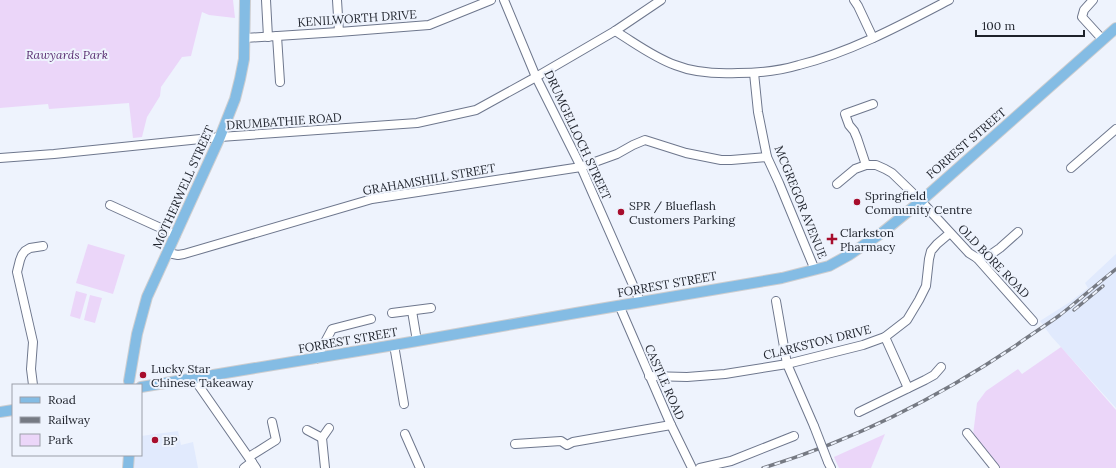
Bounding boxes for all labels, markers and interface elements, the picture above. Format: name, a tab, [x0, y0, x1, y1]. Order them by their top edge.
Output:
street label: KENILWORTH DRIVE	[297, 6, 417, 30]
scale bar	[976, 12, 1084, 38]
text: 100 m	[982, 18, 1015, 33]
park label: Rawyards Park	[26, 47, 108, 62]
street label: DRUMGELLOCH STREET	[541, 68, 615, 203]
street label: FORREST STREET	[923, 104, 1009, 182]
street label: DRUMBATHIE ROAD	[226, 109, 342, 133]
street label: MOTHERWELL STREET	[149, 123, 217, 251]
street label: MCGREGOR AVENUE	[771, 143, 831, 261]
street label: GRAHAMSHILL STREET	[361, 160, 497, 198]
place label: Springfield Community Centre	[865, 188, 973, 217]
marker: Springfield Community Centre	[852, 197, 862, 207]
place label: SPR / Blueflash Customers Parking	[629, 198, 736, 227]
marker: SPR / Blueflash Customers Parking	[616, 207, 626, 217]
street label: OLD BORE ROAD	[955, 221, 1033, 301]
place label: Clarkston Pharmacy	[840, 225, 896, 254]
marker: Clarkston Pharmacy	[827, 234, 837, 244]
street label: FORREST STREET	[616, 268, 718, 300]
street label: CLARKSTON DRIVE	[762, 321, 872, 363]
street label: FORREST STREET	[297, 324, 399, 356]
street label: CASTLE ROAD	[642, 342, 688, 422]
place label: Lucky Star Chinese Takeaway	[151, 361, 254, 390]
marker: Lucky Star Chinese Takeaway	[138, 370, 148, 380]
legend	[12, 384, 142, 456]
text: Road	[48, 392, 76, 407]
text: Railway	[48, 412, 91, 427]
text: Park	[48, 432, 74, 447]
place label: BP	[163, 433, 178, 448]
marker: BP	[150, 435, 160, 445]

